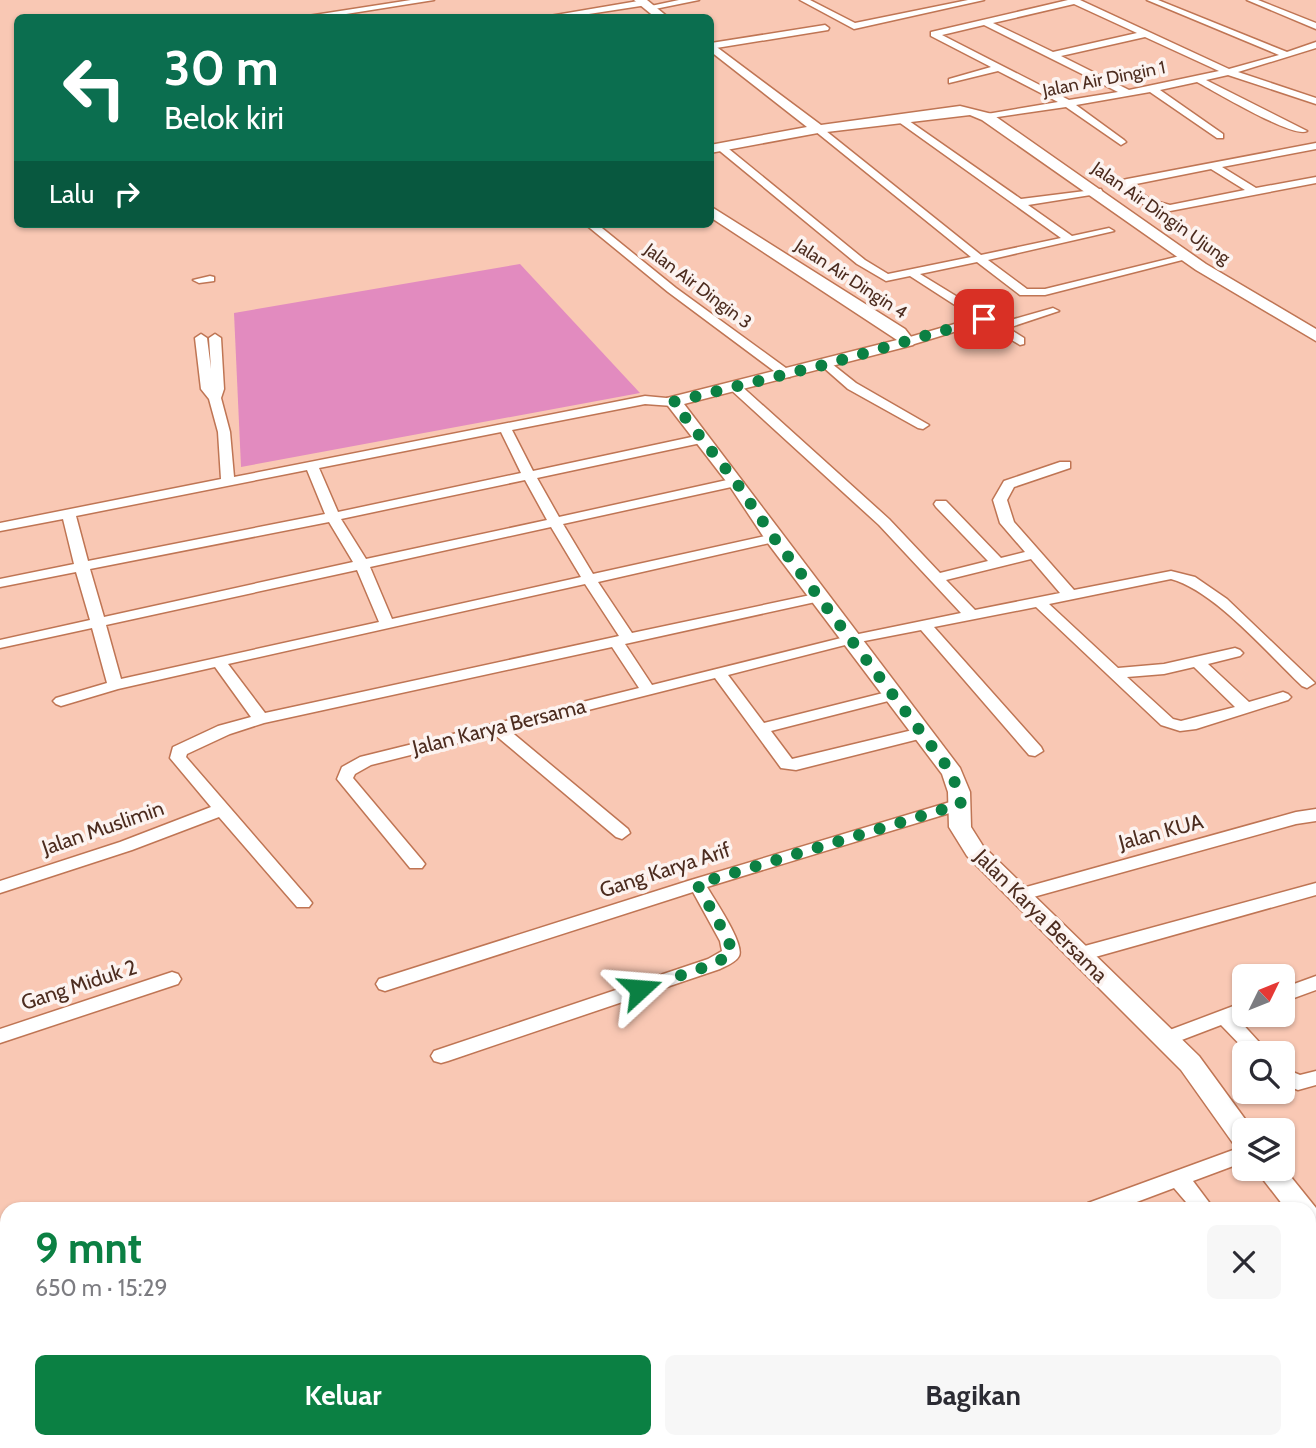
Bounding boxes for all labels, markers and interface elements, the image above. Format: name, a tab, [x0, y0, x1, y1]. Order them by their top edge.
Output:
text: 30 m	[164, 38, 279, 97]
icon: left	[49, 42, 140, 133]
street label: Jalan Air Dingin 1	[1040, 56, 1167, 102]
text: Belok kiri	[164, 98, 284, 137]
street label: Jalan Air Dingin Ujung	[1087, 156, 1235, 270]
icon: right	[108, 175, 146, 213]
text: Lalu	[49, 178, 94, 210]
street label: Jalan Air Dingin 4	[790, 234, 911, 323]
street label: Jalan Air Dingin 3	[639, 238, 756, 333]
pin	[954, 289, 1014, 349]
icon: arrive	[965, 300, 1003, 338]
street label: Jalan Karya Bersama	[409, 693, 588, 760]
street label: Jalan Muslimin	[38, 795, 167, 860]
street label: Jalan KUA	[1115, 808, 1206, 855]
street label: Gang Karya Arif	[596, 837, 733, 902]
street label: Jalan Karya Bersama	[969, 843, 1113, 987]
position arrow	[603, 952, 677, 1026]
street label: Gang Miduk 2	[18, 954, 140, 1015]
north arrow	[1232, 964, 1295, 1027]
map controls	[1232, 964, 1295, 1181]
button: search	[1232, 1041, 1295, 1104]
button: layers	[1232, 1118, 1295, 1181]
text: 9 mnt	[35, 1222, 142, 1274]
button: close	[1207, 1225, 1281, 1299]
text: 650 m · 15:29	[35, 1274, 168, 1302]
button: Keluar	[35, 1355, 651, 1435]
button: Bagikan	[665, 1355, 1281, 1435]

